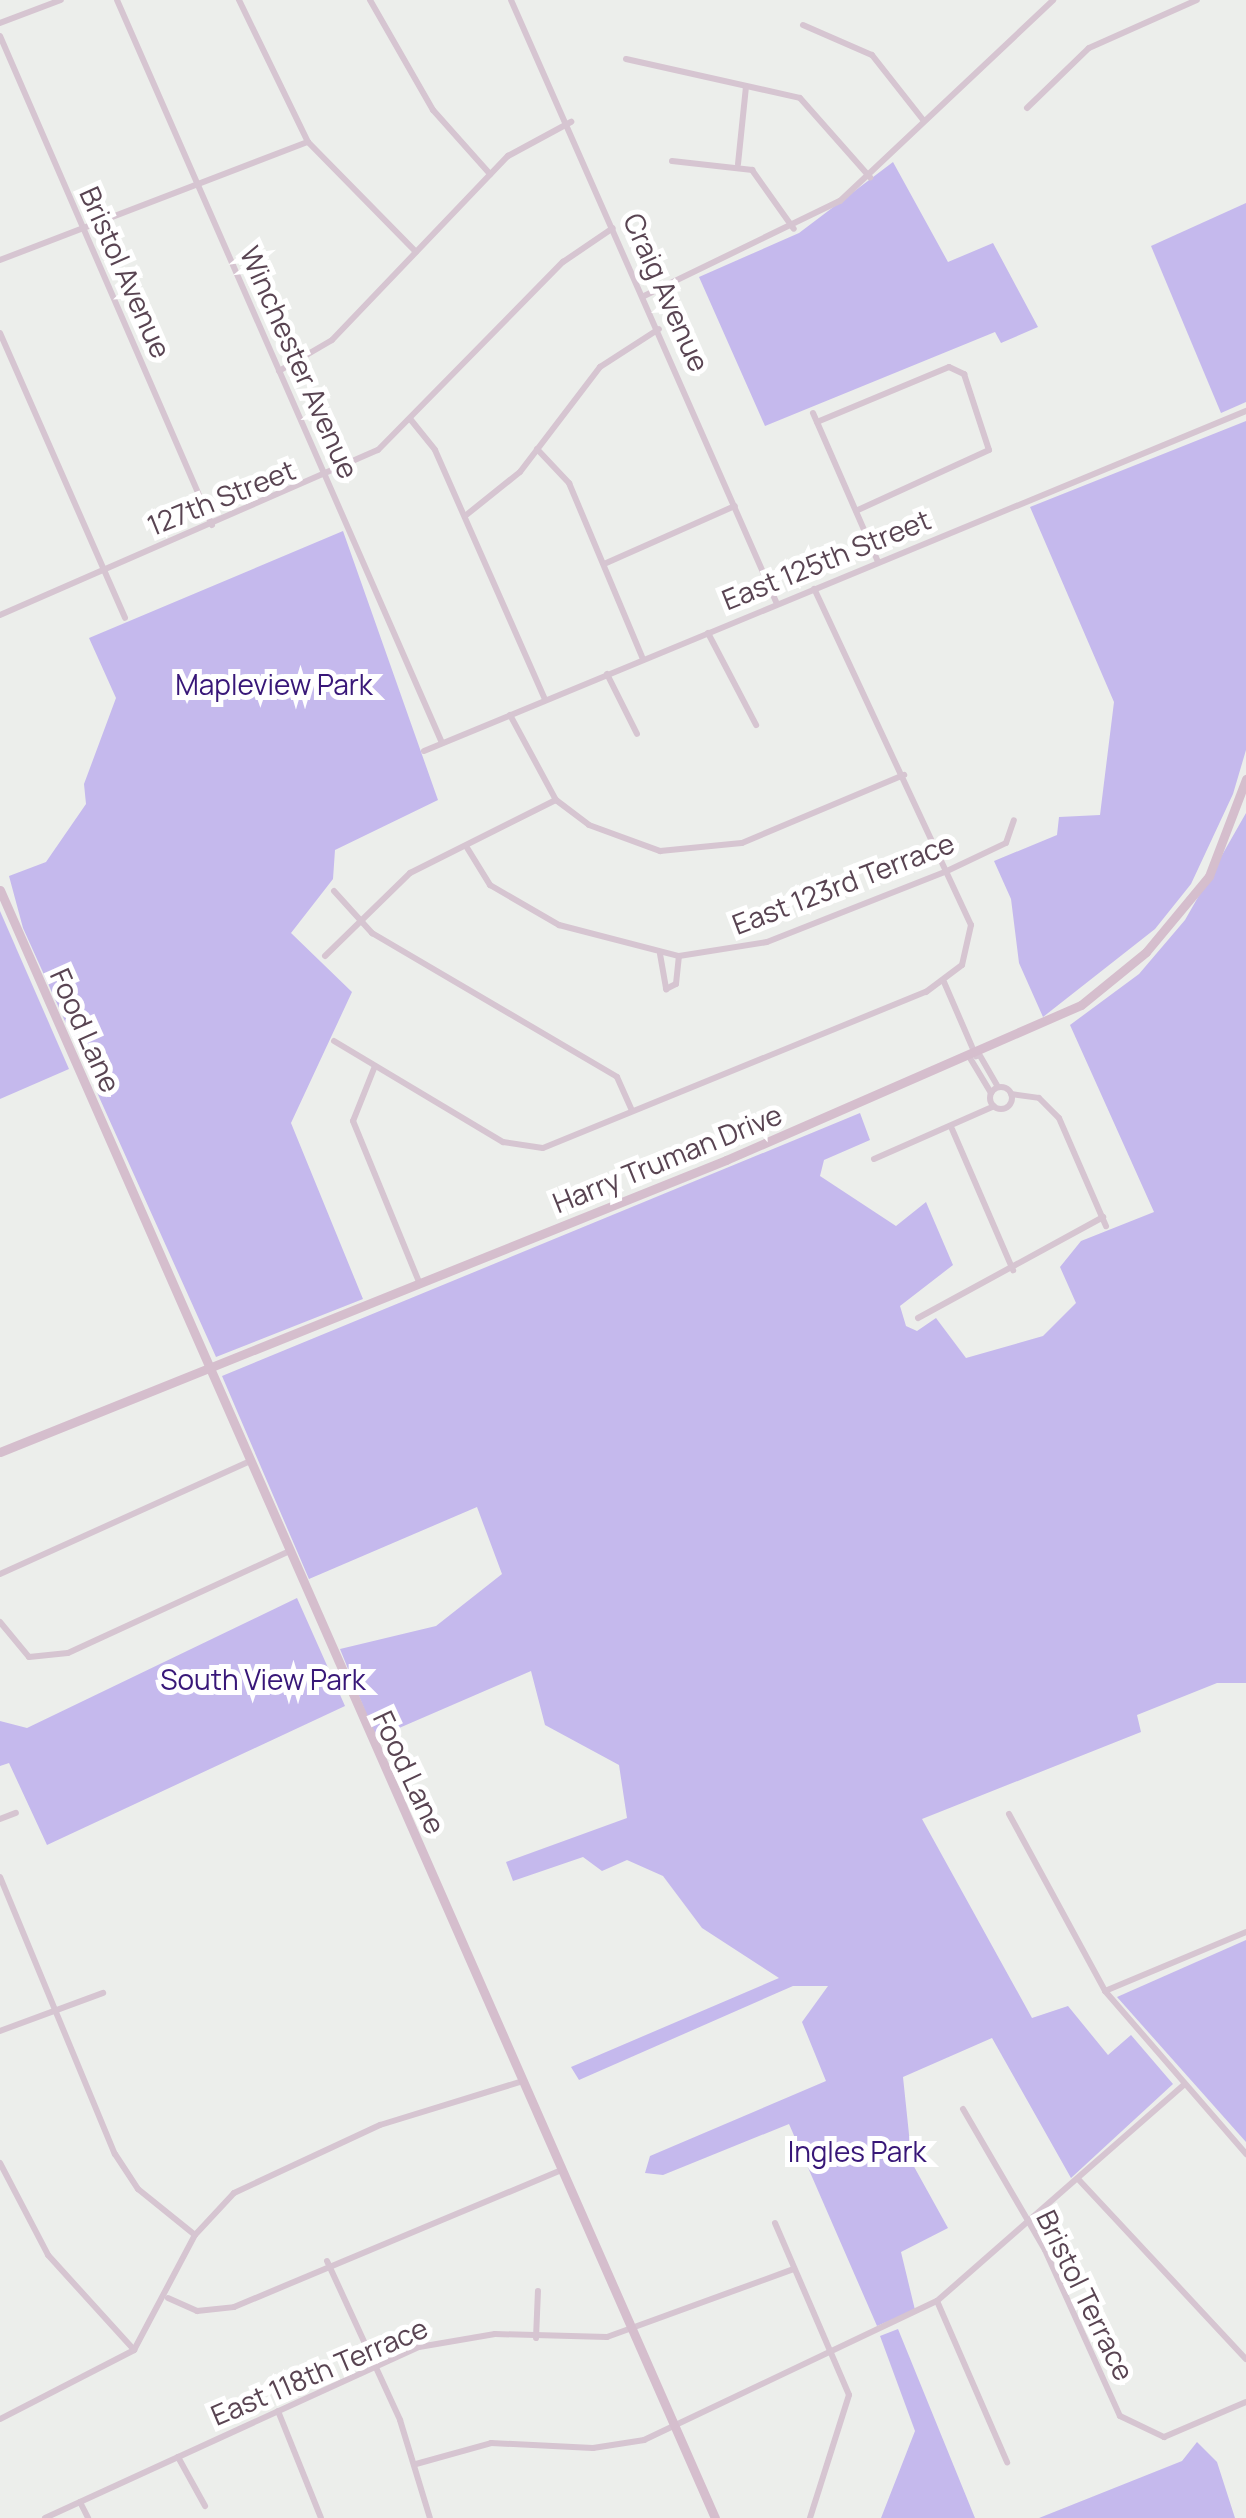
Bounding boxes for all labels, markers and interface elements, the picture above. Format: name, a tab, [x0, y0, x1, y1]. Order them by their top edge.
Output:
street label: Bristol Avenue	[73, 181, 179, 363]
street label: Craig Avenue	[617, 208, 717, 376]
street label: Winchester Avenue	[234, 241, 366, 483]
street label: 127th Street	[142, 452, 300, 542]
street label: East 125th Street	[717, 502, 935, 616]
park label: Mapleview Park	[175, 667, 373, 701]
street label: East 123rd Terrace	[727, 825, 959, 941]
street label: Food Lane	[44, 963, 128, 1097]
street label: Harry Truman Drive	[548, 1097, 786, 1219]
park label: South View Park	[160, 1662, 366, 1696]
street label: Food Lane	[367, 1705, 453, 1839]
park label: Ingles Park	[788, 2134, 926, 2168]
street label: Bristol Terrace	[1030, 2204, 1142, 2386]
street label: East 118th Terrace	[206, 2310, 432, 2432]

